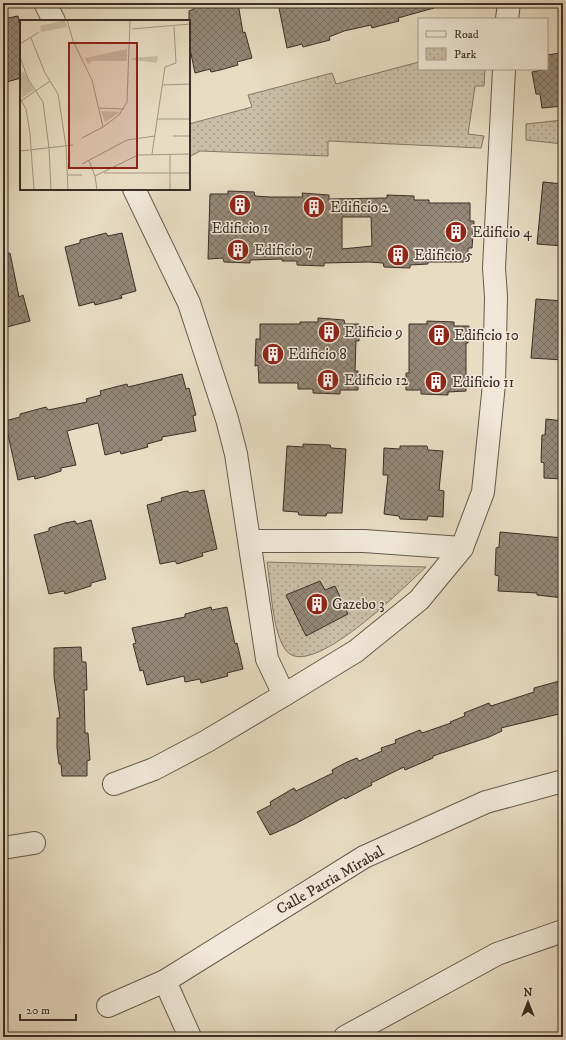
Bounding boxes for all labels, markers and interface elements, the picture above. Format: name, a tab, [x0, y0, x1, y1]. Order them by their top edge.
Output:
legend	[418, 18, 548, 70]
inset map	[20, 20, 190, 190]
text: Road	[454, 27, 479, 42]
text: Park	[454, 47, 476, 62]
building icon: Edificio 1	[227, 192, 253, 218]
building icon: Edificio 2	[301, 194, 327, 220]
place label: Edificio 2	[330, 198, 389, 217]
place label: Edificio 1	[212, 219, 268, 238]
building icon: Edificio 4	[443, 219, 469, 245]
place label: Edificio 4	[472, 223, 532, 242]
building icon: Edificio 7	[225, 237, 251, 263]
place label: Edificio 7	[254, 241, 313, 260]
building icon: Edificio 5	[385, 242, 411, 268]
place label: Edificio 5	[414, 246, 473, 265]
building icon: Edificio 9	[316, 319, 342, 345]
building icon: Edificio 10	[426, 322, 452, 348]
place label: Edificio 9	[344, 323, 403, 342]
place label: Edificio 10	[454, 326, 519, 345]
building icon: Edificio 8	[260, 341, 286, 367]
place label: Edificio 8	[288, 345, 347, 364]
building icon: Edificio 12	[315, 367, 341, 393]
building icon: Edificio 11	[423, 369, 449, 395]
place label: Edificio 12	[344, 371, 409, 390]
place label: Edificio 11	[452, 373, 514, 392]
building icon: Gazebo 3	[304, 591, 330, 617]
place label: Gazebo 3	[332, 595, 385, 614]
street label: Calle Patria Mirabal	[273, 842, 388, 919]
north arrow	[508, 982, 548, 1022]
text: N	[523, 986, 533, 1000]
scale bar	[20, 996, 76, 1022]
text: 20 m	[26, 1003, 50, 1018]

